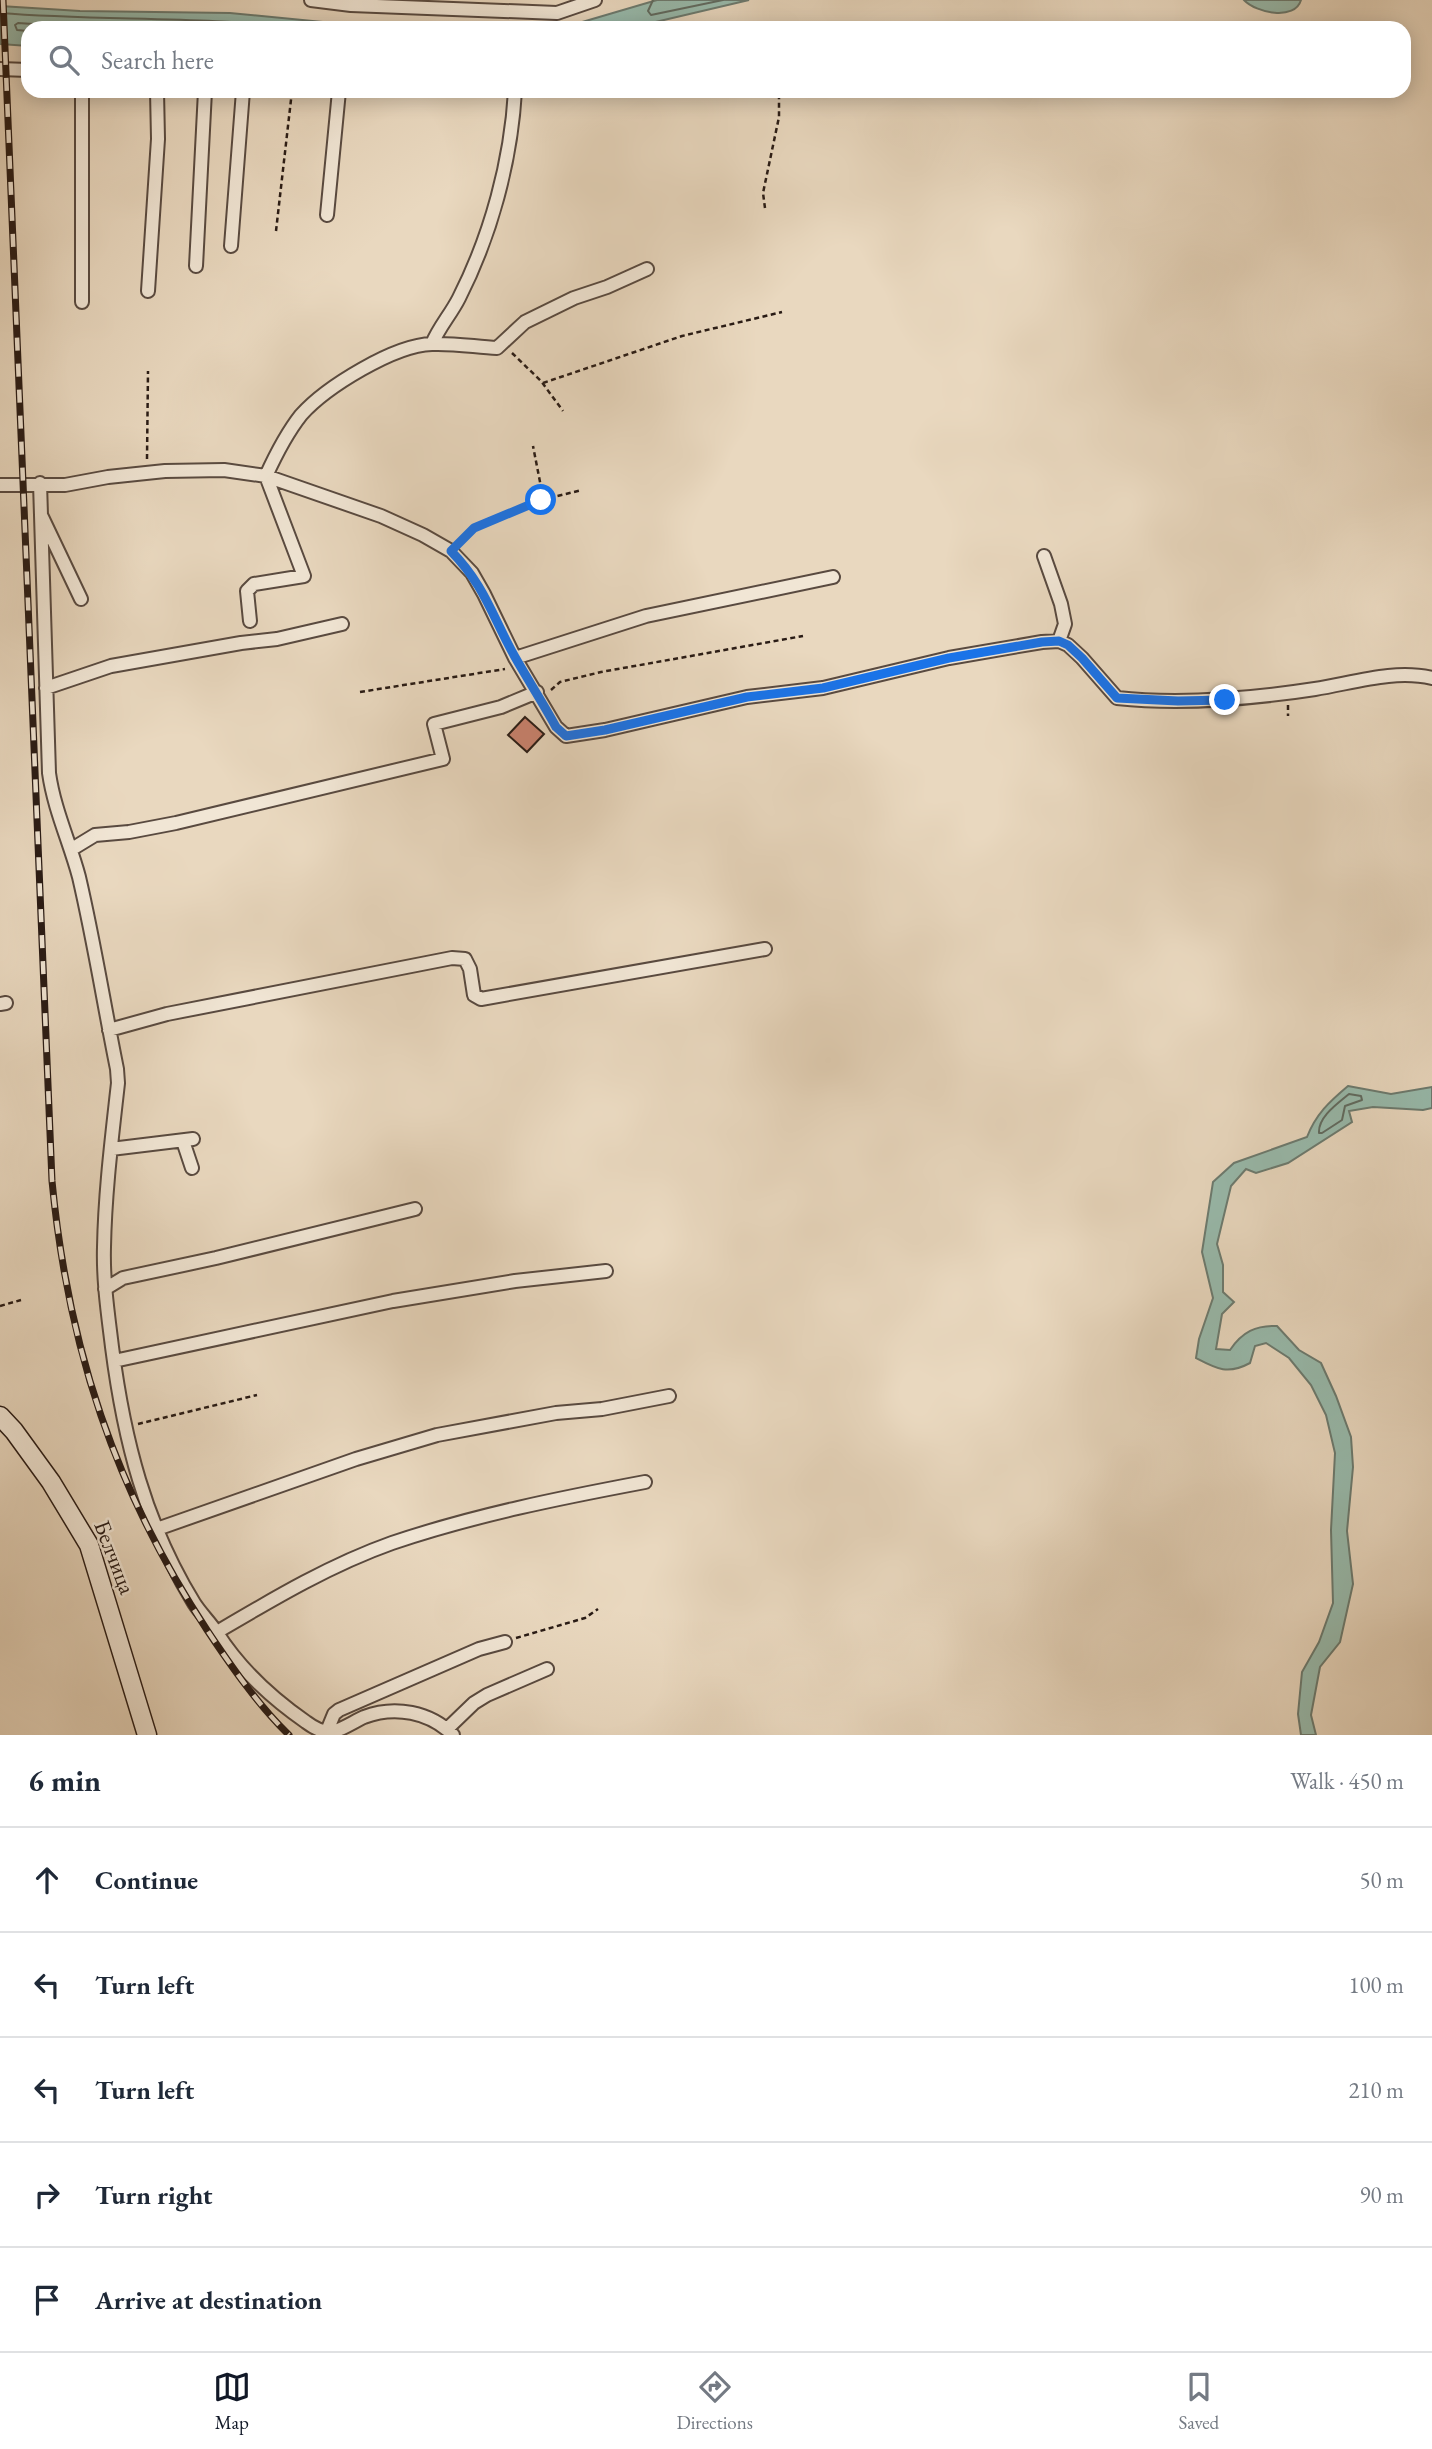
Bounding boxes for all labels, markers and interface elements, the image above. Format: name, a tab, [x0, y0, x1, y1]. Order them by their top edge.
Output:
search box	[21, 21, 1411, 98]
icon: search	[45, 41, 83, 79]
text: Search here	[101, 43, 214, 77]
route start	[525, 484, 556, 515]
route end	[1209, 684, 1240, 715]
street label: Белчица	[87, 1516, 143, 1599]
text: 6 min	[28, 1761, 101, 1800]
text: Walk · 450 m	[1290, 1766, 1404, 1796]
icon: ahead	[28, 1861, 66, 1899]
text: Continue	[95, 1863, 198, 1897]
text: 50 m	[1359, 1865, 1404, 1895]
icon: left	[28, 1966, 66, 2004]
text: Turn left	[95, 1968, 194, 2002]
text: 100 m	[1348, 1970, 1404, 2000]
icon: left	[28, 2071, 66, 2109]
text: Turn left	[95, 2073, 194, 2107]
text: 210 m	[1348, 2075, 1404, 2105]
icon: right	[28, 2176, 66, 2214]
text: Turn right	[95, 2178, 213, 2212]
text: 90 m	[1359, 2180, 1404, 2210]
icon: arrive	[28, 2281, 66, 2319]
text: Arrive at destination	[95, 2283, 322, 2317]
tab: Map	[213, 2368, 251, 2435]
tab: Directions	[676, 2368, 753, 2435]
tab: Saved	[1178, 2368, 1219, 2435]

